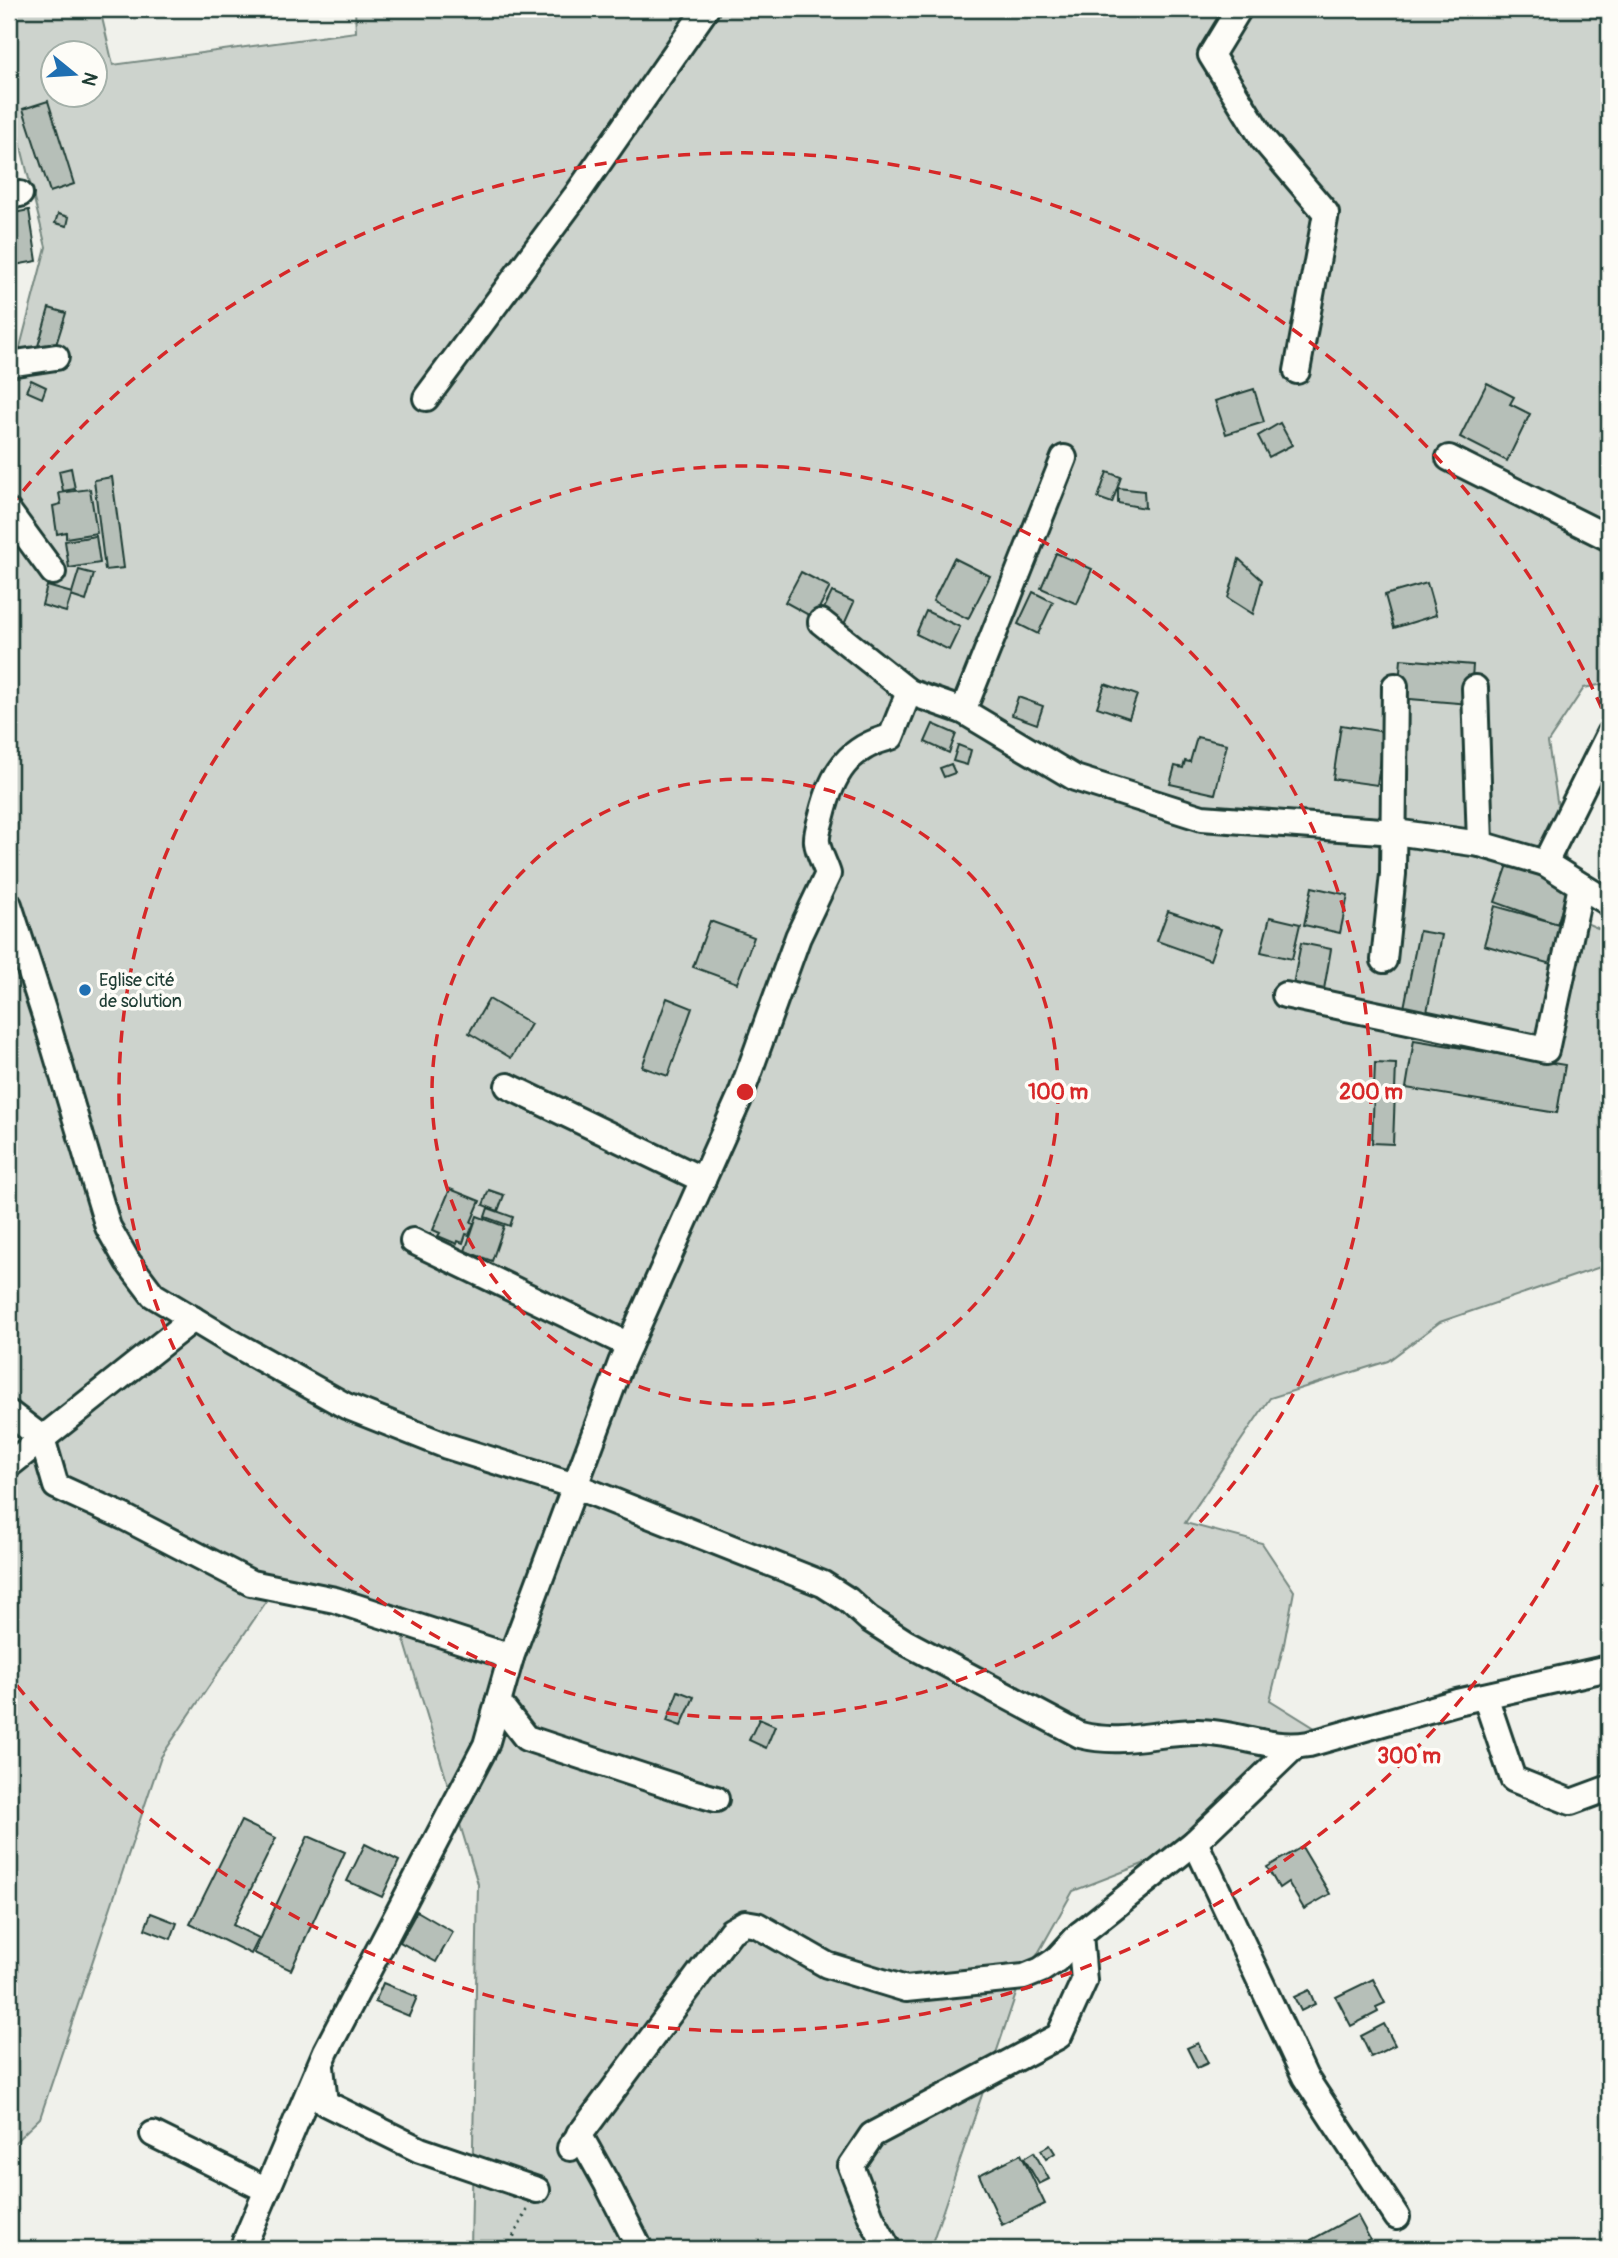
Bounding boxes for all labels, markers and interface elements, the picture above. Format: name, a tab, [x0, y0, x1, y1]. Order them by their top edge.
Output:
north arrow	[38, 38, 108, 108]
text: N	[76, 69, 103, 89]
place label: Eglise cité de solution	[99, 969, 182, 1013]
marker: Eglise cité de solution	[77, 982, 93, 998]
text: 100 m	[1028, 1079, 1088, 1106]
text: 200 m	[1339, 1079, 1403, 1106]
centre of rings	[733, 1080, 757, 1104]
text: 300 m	[1377, 1743, 1441, 1770]

